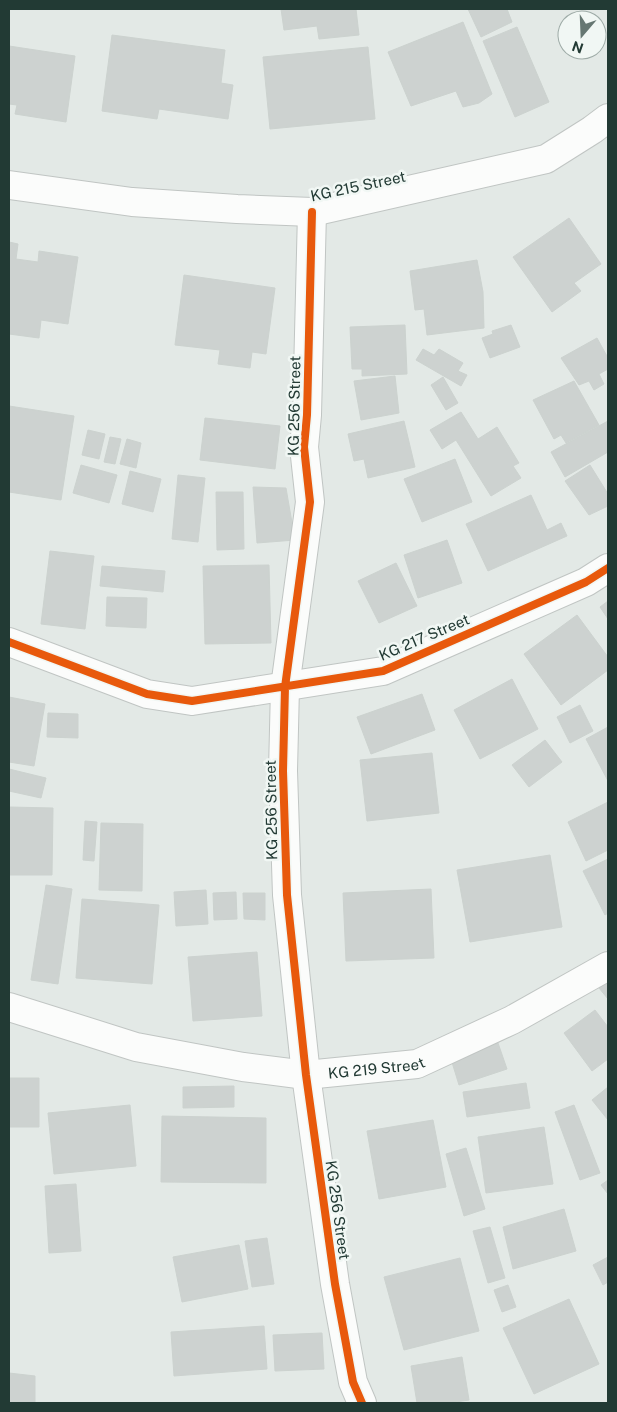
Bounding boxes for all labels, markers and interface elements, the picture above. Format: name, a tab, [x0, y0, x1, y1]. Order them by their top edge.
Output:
north arrow	[557, 10, 607, 60]
text: N	[570, 38, 586, 57]
street label: KG 215 Street	[309, 168, 407, 204]
street label: KG 256 Street	[285, 356, 303, 456]
street label: KG 217 Street	[376, 610, 472, 664]
street label: KG 256 Street	[262, 760, 280, 860]
street label: KG 219 Street	[327, 1053, 427, 1081]
street label: KG 256 Street	[323, 1159, 353, 1261]

